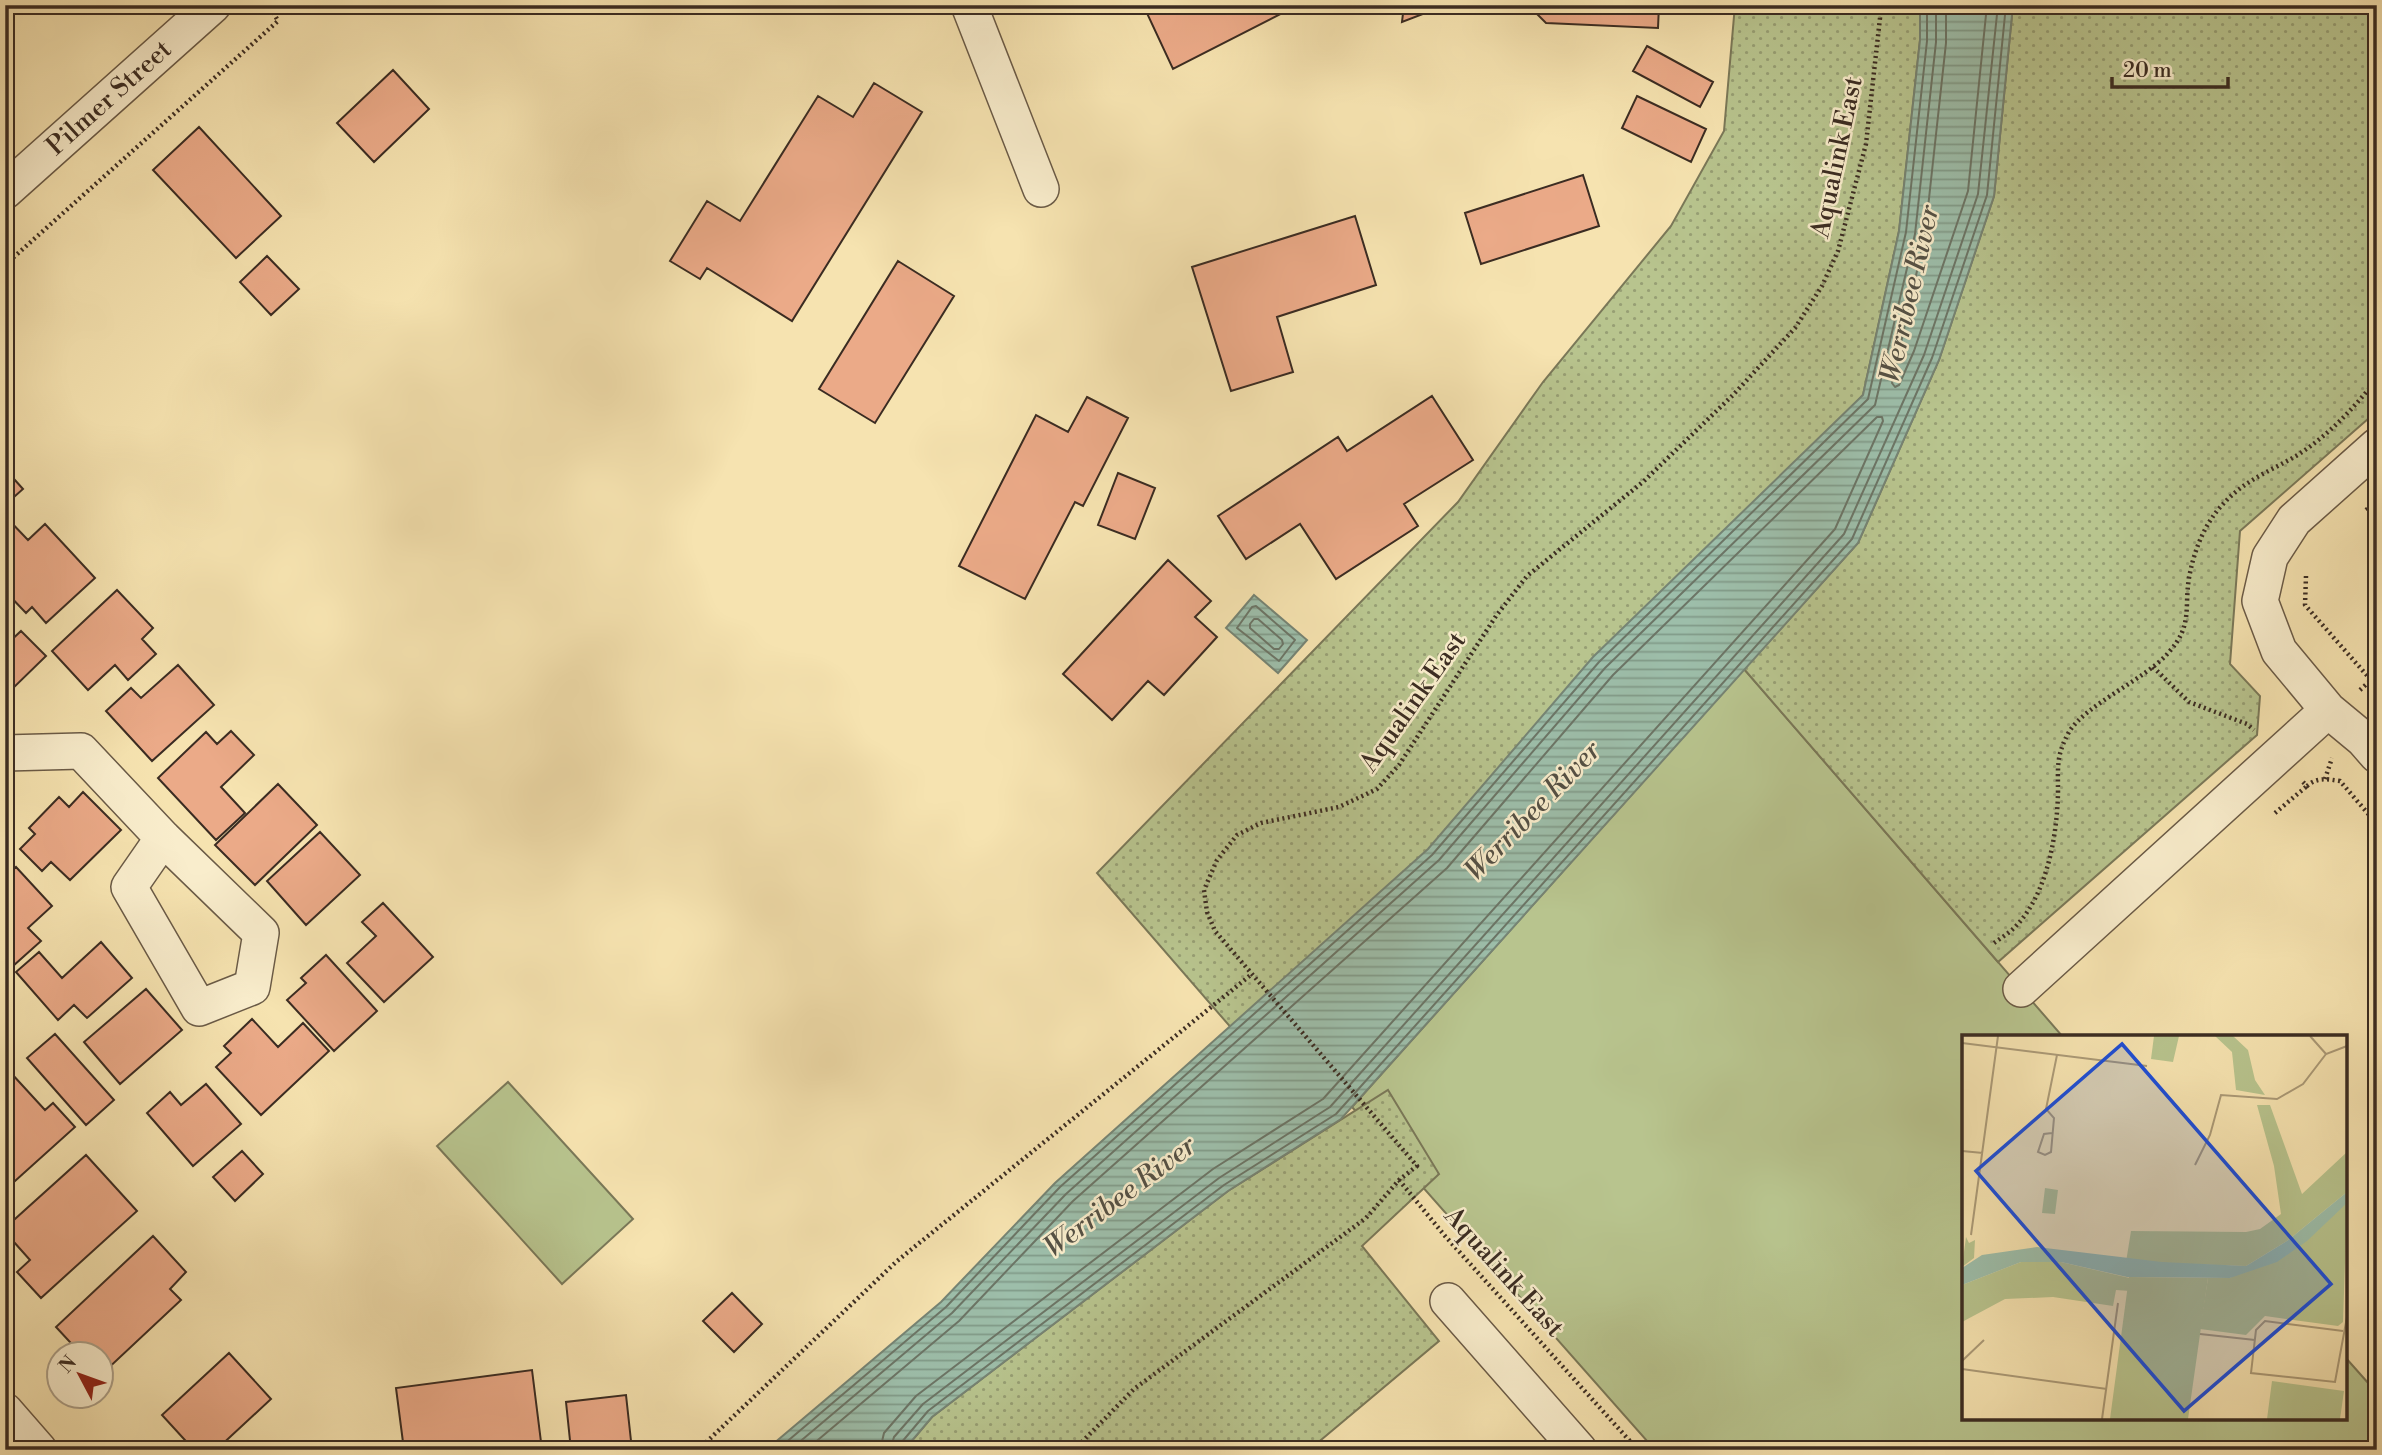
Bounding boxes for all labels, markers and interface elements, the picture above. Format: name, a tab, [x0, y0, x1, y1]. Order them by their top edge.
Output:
street label: Pilmer Street	[40, 34, 178, 162]
scale bar	[2112, 46, 2228, 90]
text: 20 m	[2123, 58, 2172, 84]
street label: Aqualink East	[1804, 73, 1870, 242]
water label: Werribee River	[1873, 201, 1948, 386]
street label: Aqualink East	[1352, 626, 1473, 779]
water label: Werribee River	[1457, 733, 1609, 888]
inset map	[1962, 1035, 2347, 1420]
water label: Werribee River	[1037, 1128, 1204, 1266]
street label: Aqualink East	[1437, 1200, 1571, 1344]
north arrow	[46, 1340, 116, 1410]
text: N	[54, 1351, 82, 1378]

